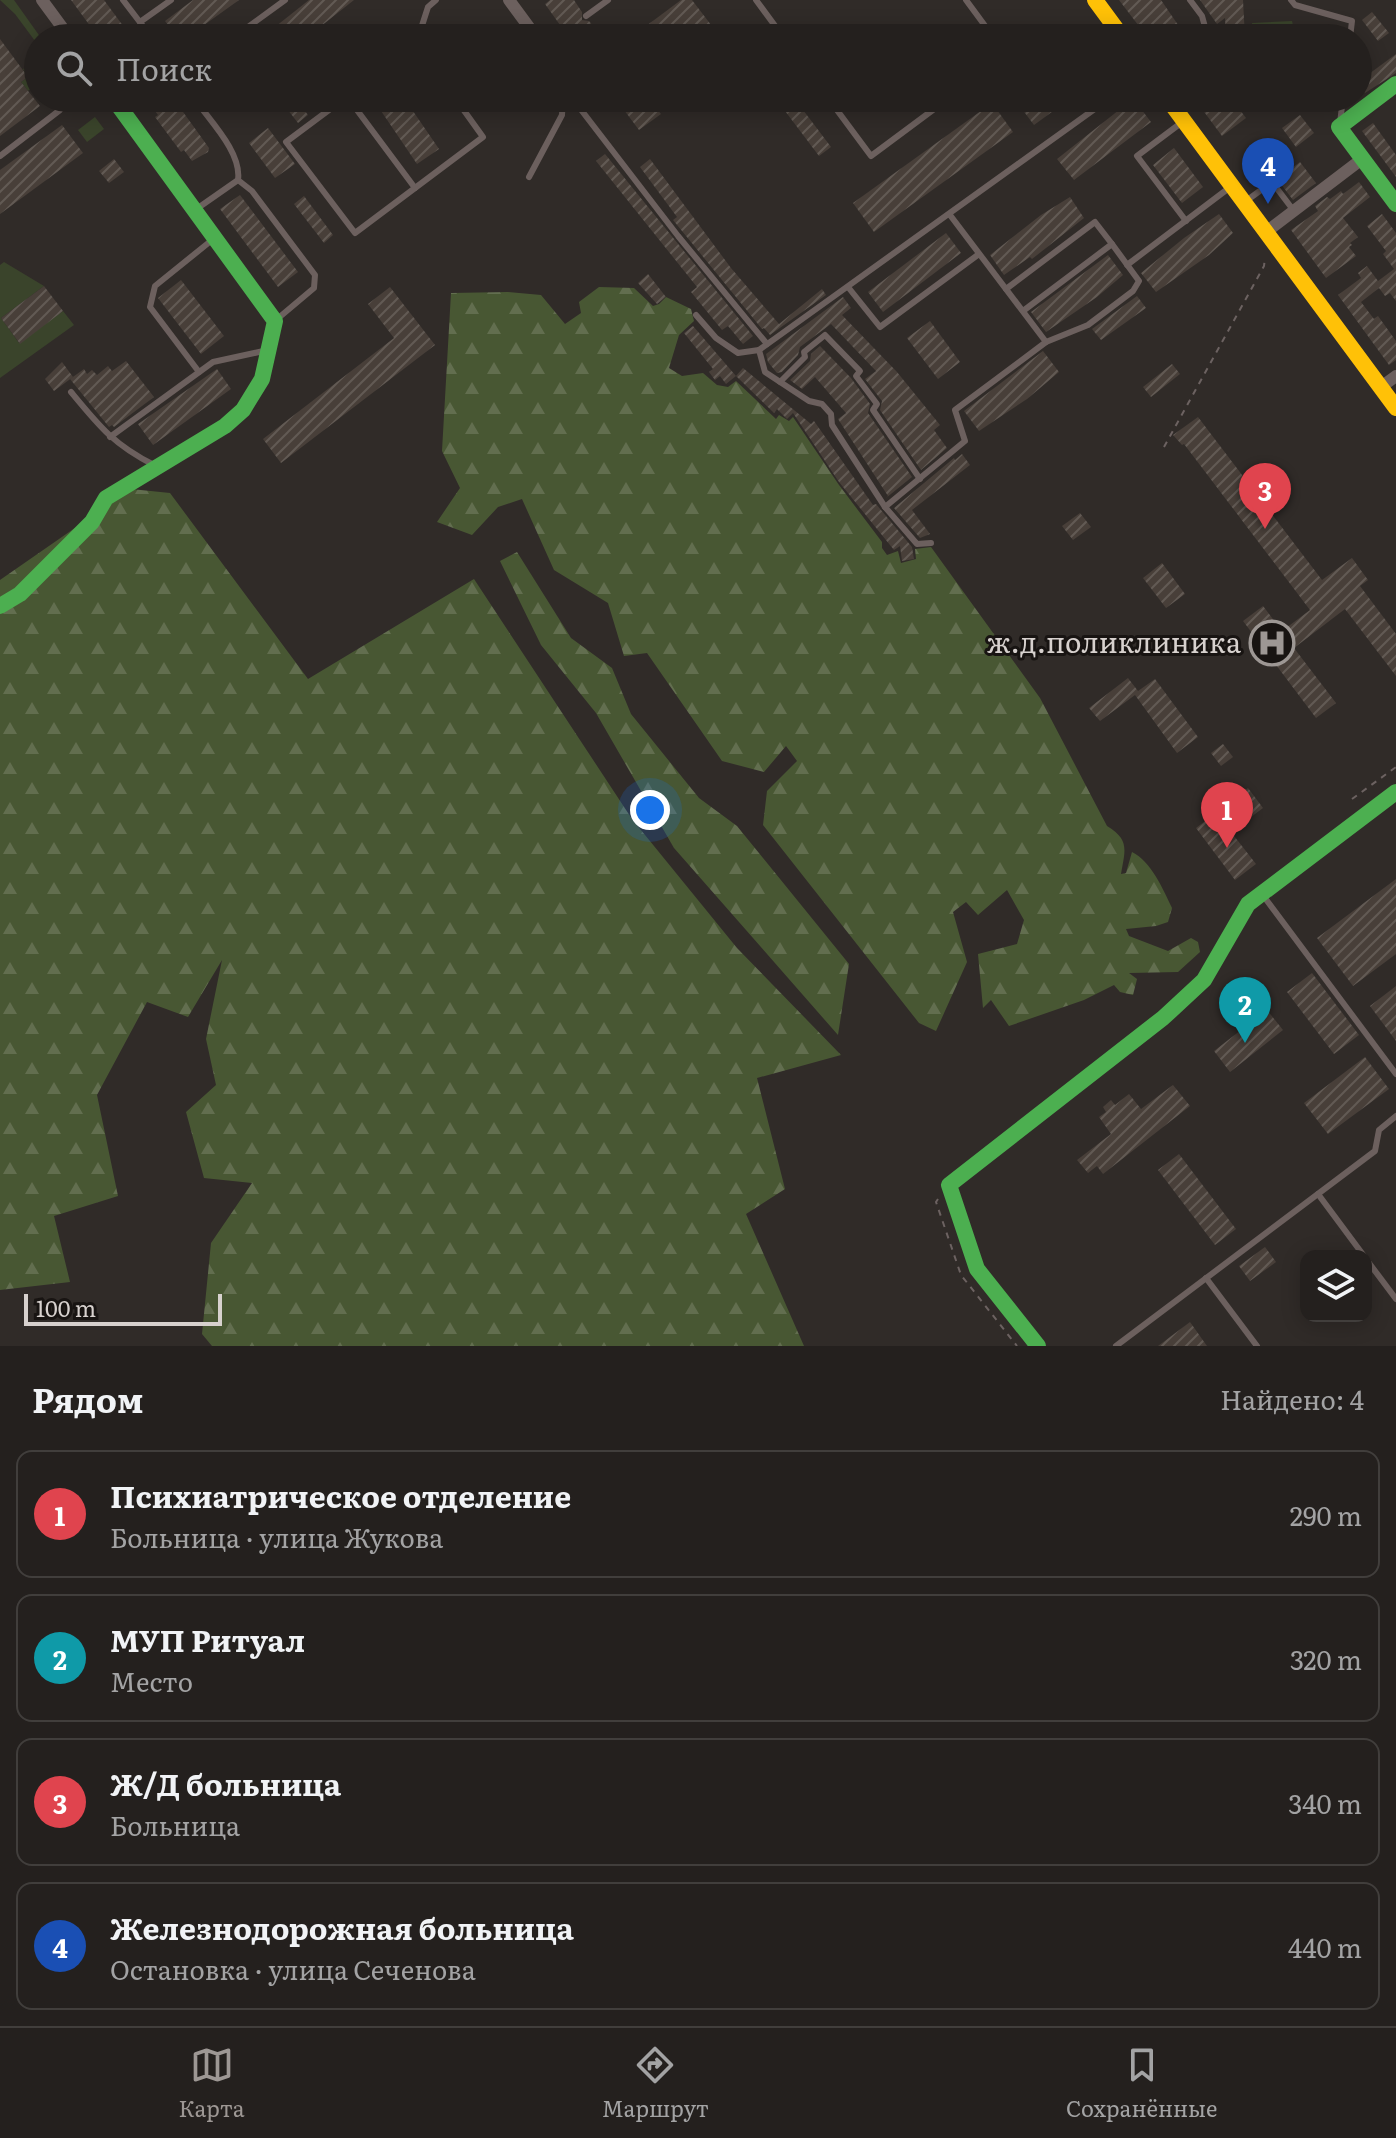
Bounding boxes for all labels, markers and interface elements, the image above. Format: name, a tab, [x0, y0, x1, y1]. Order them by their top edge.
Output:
search box	[24, 24, 1372, 112]
icon: search	[52, 46, 96, 90]
text: Поиск	[116, 46, 212, 90]
pin: 4	[1242, 138, 1294, 204]
pin: 3	[1239, 463, 1291, 529]
hospital icon: ж.д.поликлиника	[1248, 619, 1296, 667]
place label: ж.д.поликлиника	[987, 620, 1241, 662]
pin: 1	[1201, 782, 1253, 848]
your location	[630, 790, 670, 830]
pin: 2	[1219, 977, 1271, 1043]
map controls	[1300, 1250, 1372, 1322]
button: layers	[1300, 1250, 1372, 1322]
scale bar	[24, 1290, 222, 1326]
text: 100 m	[36, 1291, 96, 1324]
text: Рядом	[32, 1373, 144, 1423]
text: Найдено: 4	[1220, 1379, 1364, 1418]
text: Психиатрическое отделение	[110, 1473, 571, 1517]
text: 1	[55, 1495, 65, 1534]
text: 290 m	[1290, 1495, 1362, 1534]
text: Больница · улица Жукова	[110, 1517, 443, 1556]
text: МУП Ритуал	[110, 1617, 305, 1661]
text: 2	[53, 1639, 67, 1678]
text: 320 m	[1290, 1639, 1362, 1678]
text: Место	[110, 1661, 193, 1700]
text: Ж/Д больница	[110, 1761, 341, 1805]
text: 3	[53, 1783, 67, 1822]
text: 340 m	[1288, 1783, 1362, 1822]
text: Больница	[110, 1805, 240, 1844]
text: Железнодорожная больница	[110, 1905, 574, 1949]
text: 4	[52, 1927, 68, 1966]
text: 440 m	[1288, 1927, 1362, 1966]
text: Остановка · улица Сеченова	[110, 1949, 476, 1988]
tab: Карта	[179, 2043, 245, 2124]
tab: Маршрут	[602, 2043, 709, 2124]
tab: Сохранённые	[1066, 2043, 1217, 2124]

